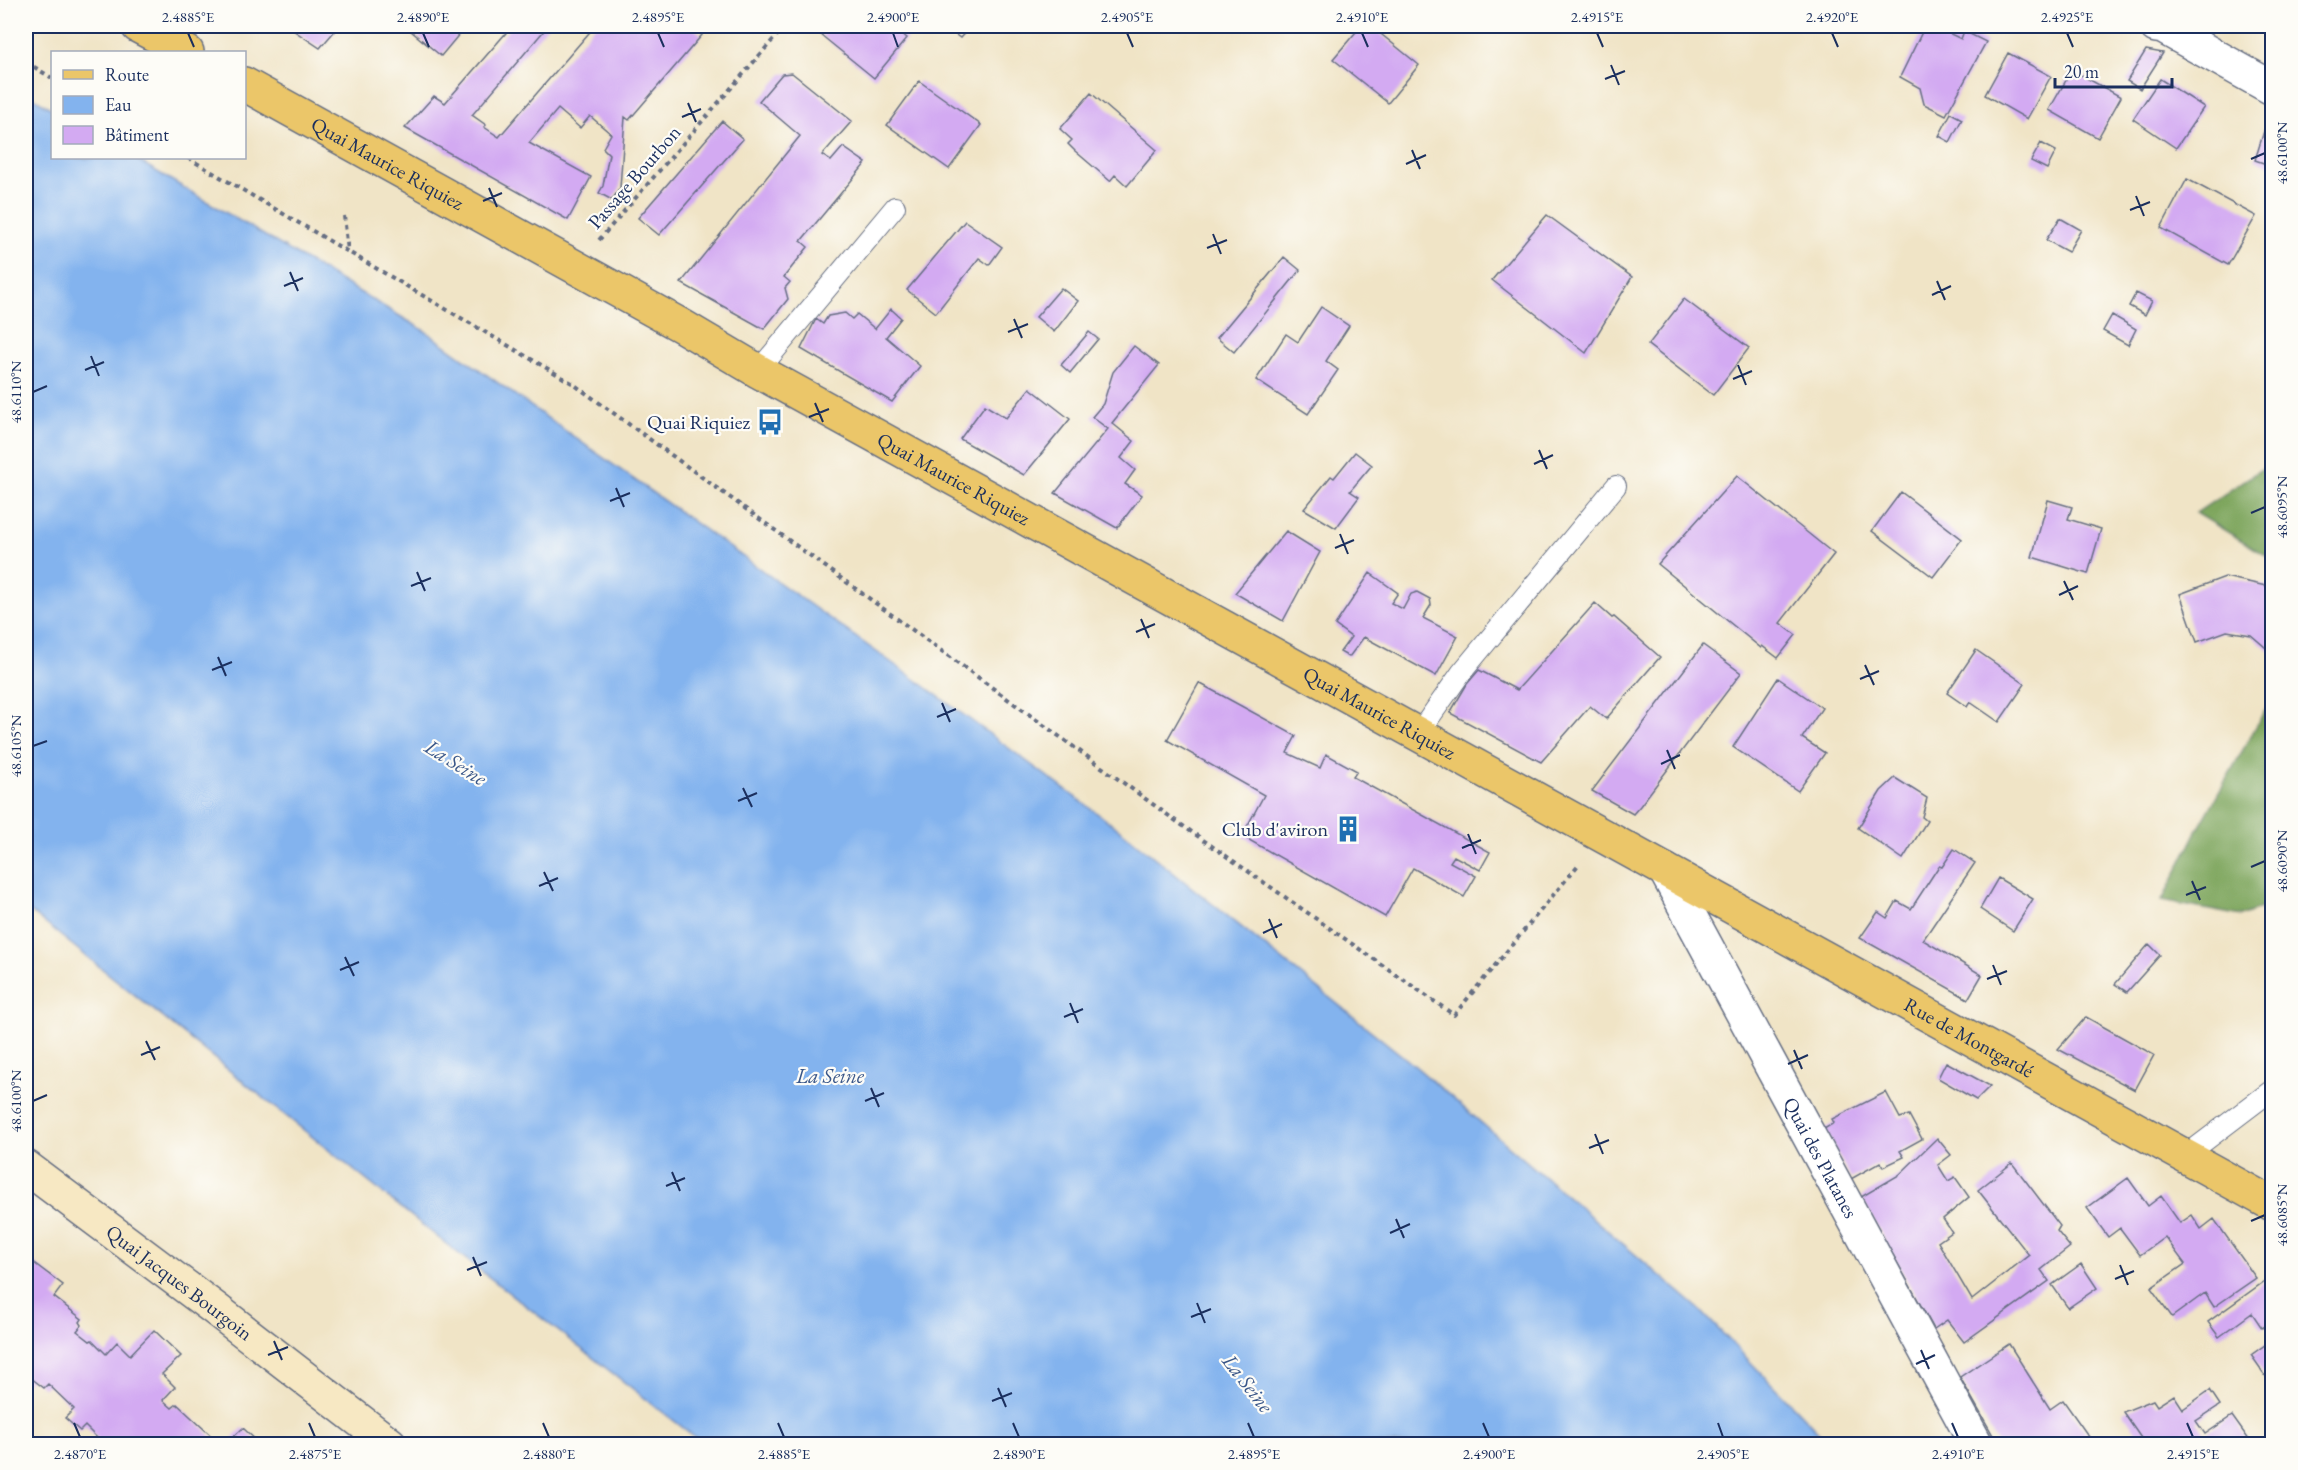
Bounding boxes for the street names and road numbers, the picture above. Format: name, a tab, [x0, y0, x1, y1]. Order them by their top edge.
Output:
street label: Quai Maurice Riquiez	[307, 111, 469, 216]
street label: Passage Bourbon	[582, 119, 686, 234]
street label: Quai Maurice Riquiez	[873, 426, 1035, 531]
street label: Quai Maurice Riquiez	[1298, 660, 1461, 766]
street label: Rue de Montgardé	[1900, 991, 2039, 1084]
street label: Quai des Platanes	[1777, 1092, 1864, 1223]
street label: Quai Jacques Bourgoin	[101, 1219, 258, 1347]

